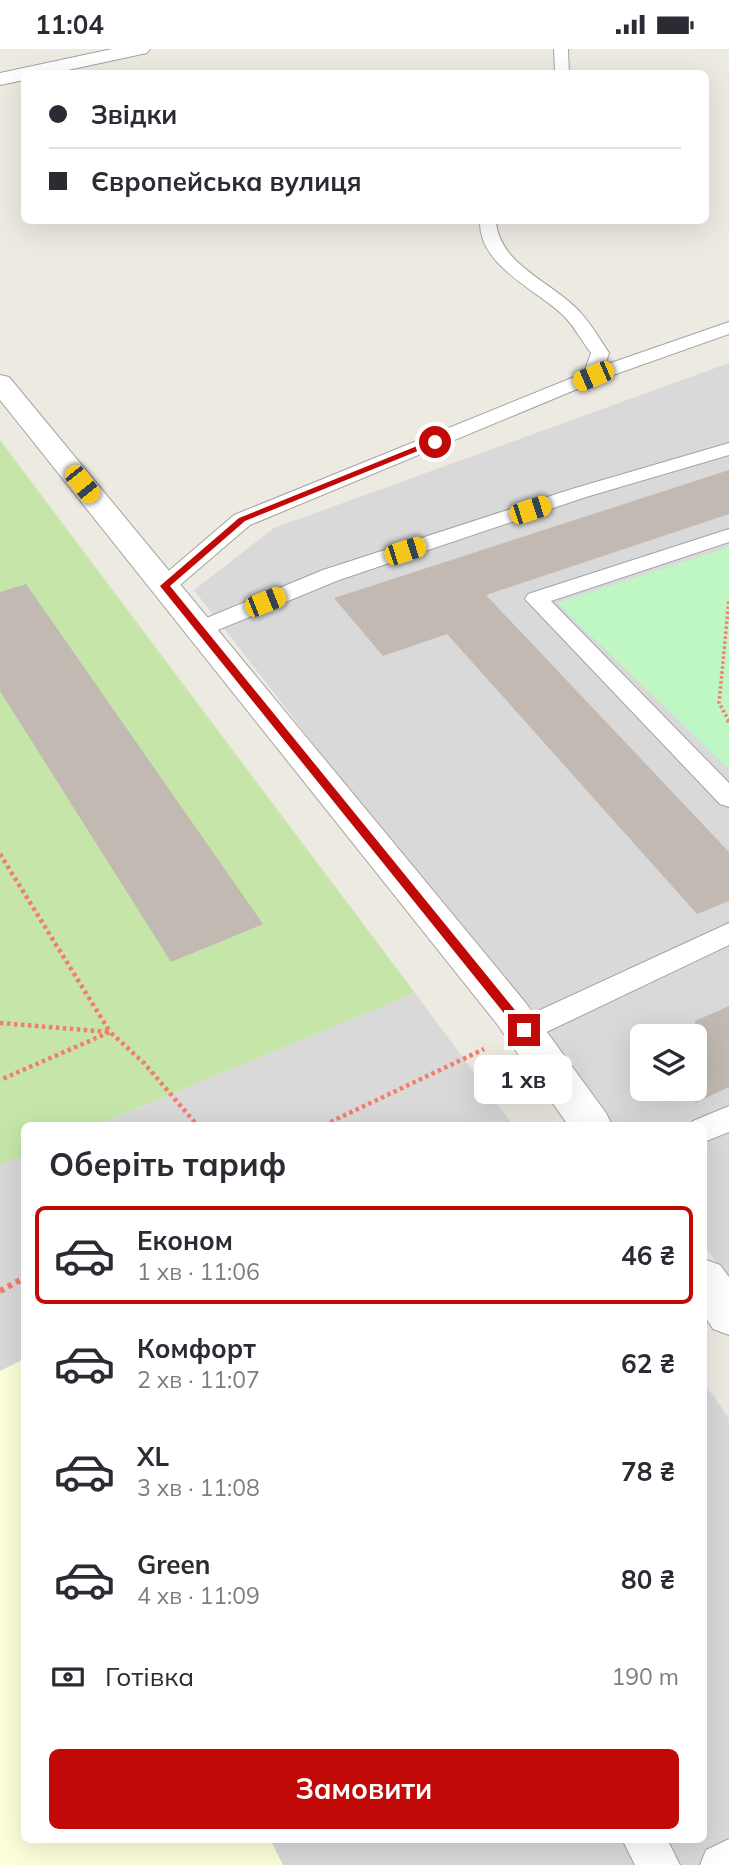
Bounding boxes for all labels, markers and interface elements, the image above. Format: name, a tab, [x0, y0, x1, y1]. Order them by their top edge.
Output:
text: 11:04	[35, 8, 104, 41]
text: Звідки	[91, 98, 177, 131]
text: Європейська вулиця	[91, 165, 361, 198]
car	[570, 358, 617, 394]
route start	[419, 426, 451, 458]
car	[61, 461, 104, 507]
car	[507, 494, 554, 526]
car	[382, 535, 429, 567]
car	[242, 584, 289, 620]
route end	[508, 1014, 540, 1046]
map controls	[630, 1024, 707, 1101]
button: layers	[630, 1024, 707, 1101]
callout: 1 хв	[475, 1055, 573, 1103]
text: 1 хв	[500, 1065, 546, 1094]
text: Оберіть тариф	[49, 1144, 286, 1184]
icon: car	[53, 1224, 116, 1287]
text: Економ	[137, 1224, 233, 1257]
text: 46 ₴	[621, 1239, 675, 1272]
text: 1 хв · 11:06	[137, 1257, 260, 1286]
icon: car	[53, 1332, 116, 1395]
text: Комфорт	[137, 1332, 256, 1365]
text: 62 ₴	[621, 1347, 675, 1380]
text: 2 хв · 11:07	[137, 1365, 260, 1394]
icon: car	[53, 1440, 116, 1503]
text: XL	[137, 1440, 169, 1473]
text: 78 ₴	[621, 1455, 675, 1488]
text: 3 хв · 11:08	[137, 1473, 260, 1502]
icon: car	[53, 1548, 116, 1611]
text: Green	[137, 1548, 210, 1581]
text: 80 ₴	[621, 1563, 675, 1596]
text: 4 хв · 11:09	[137, 1581, 260, 1610]
icon: cash	[49, 1658, 87, 1696]
text: Готівка	[105, 1660, 194, 1693]
text: 190 m	[611, 1662, 679, 1691]
button: Замовити	[49, 1749, 679, 1829]

